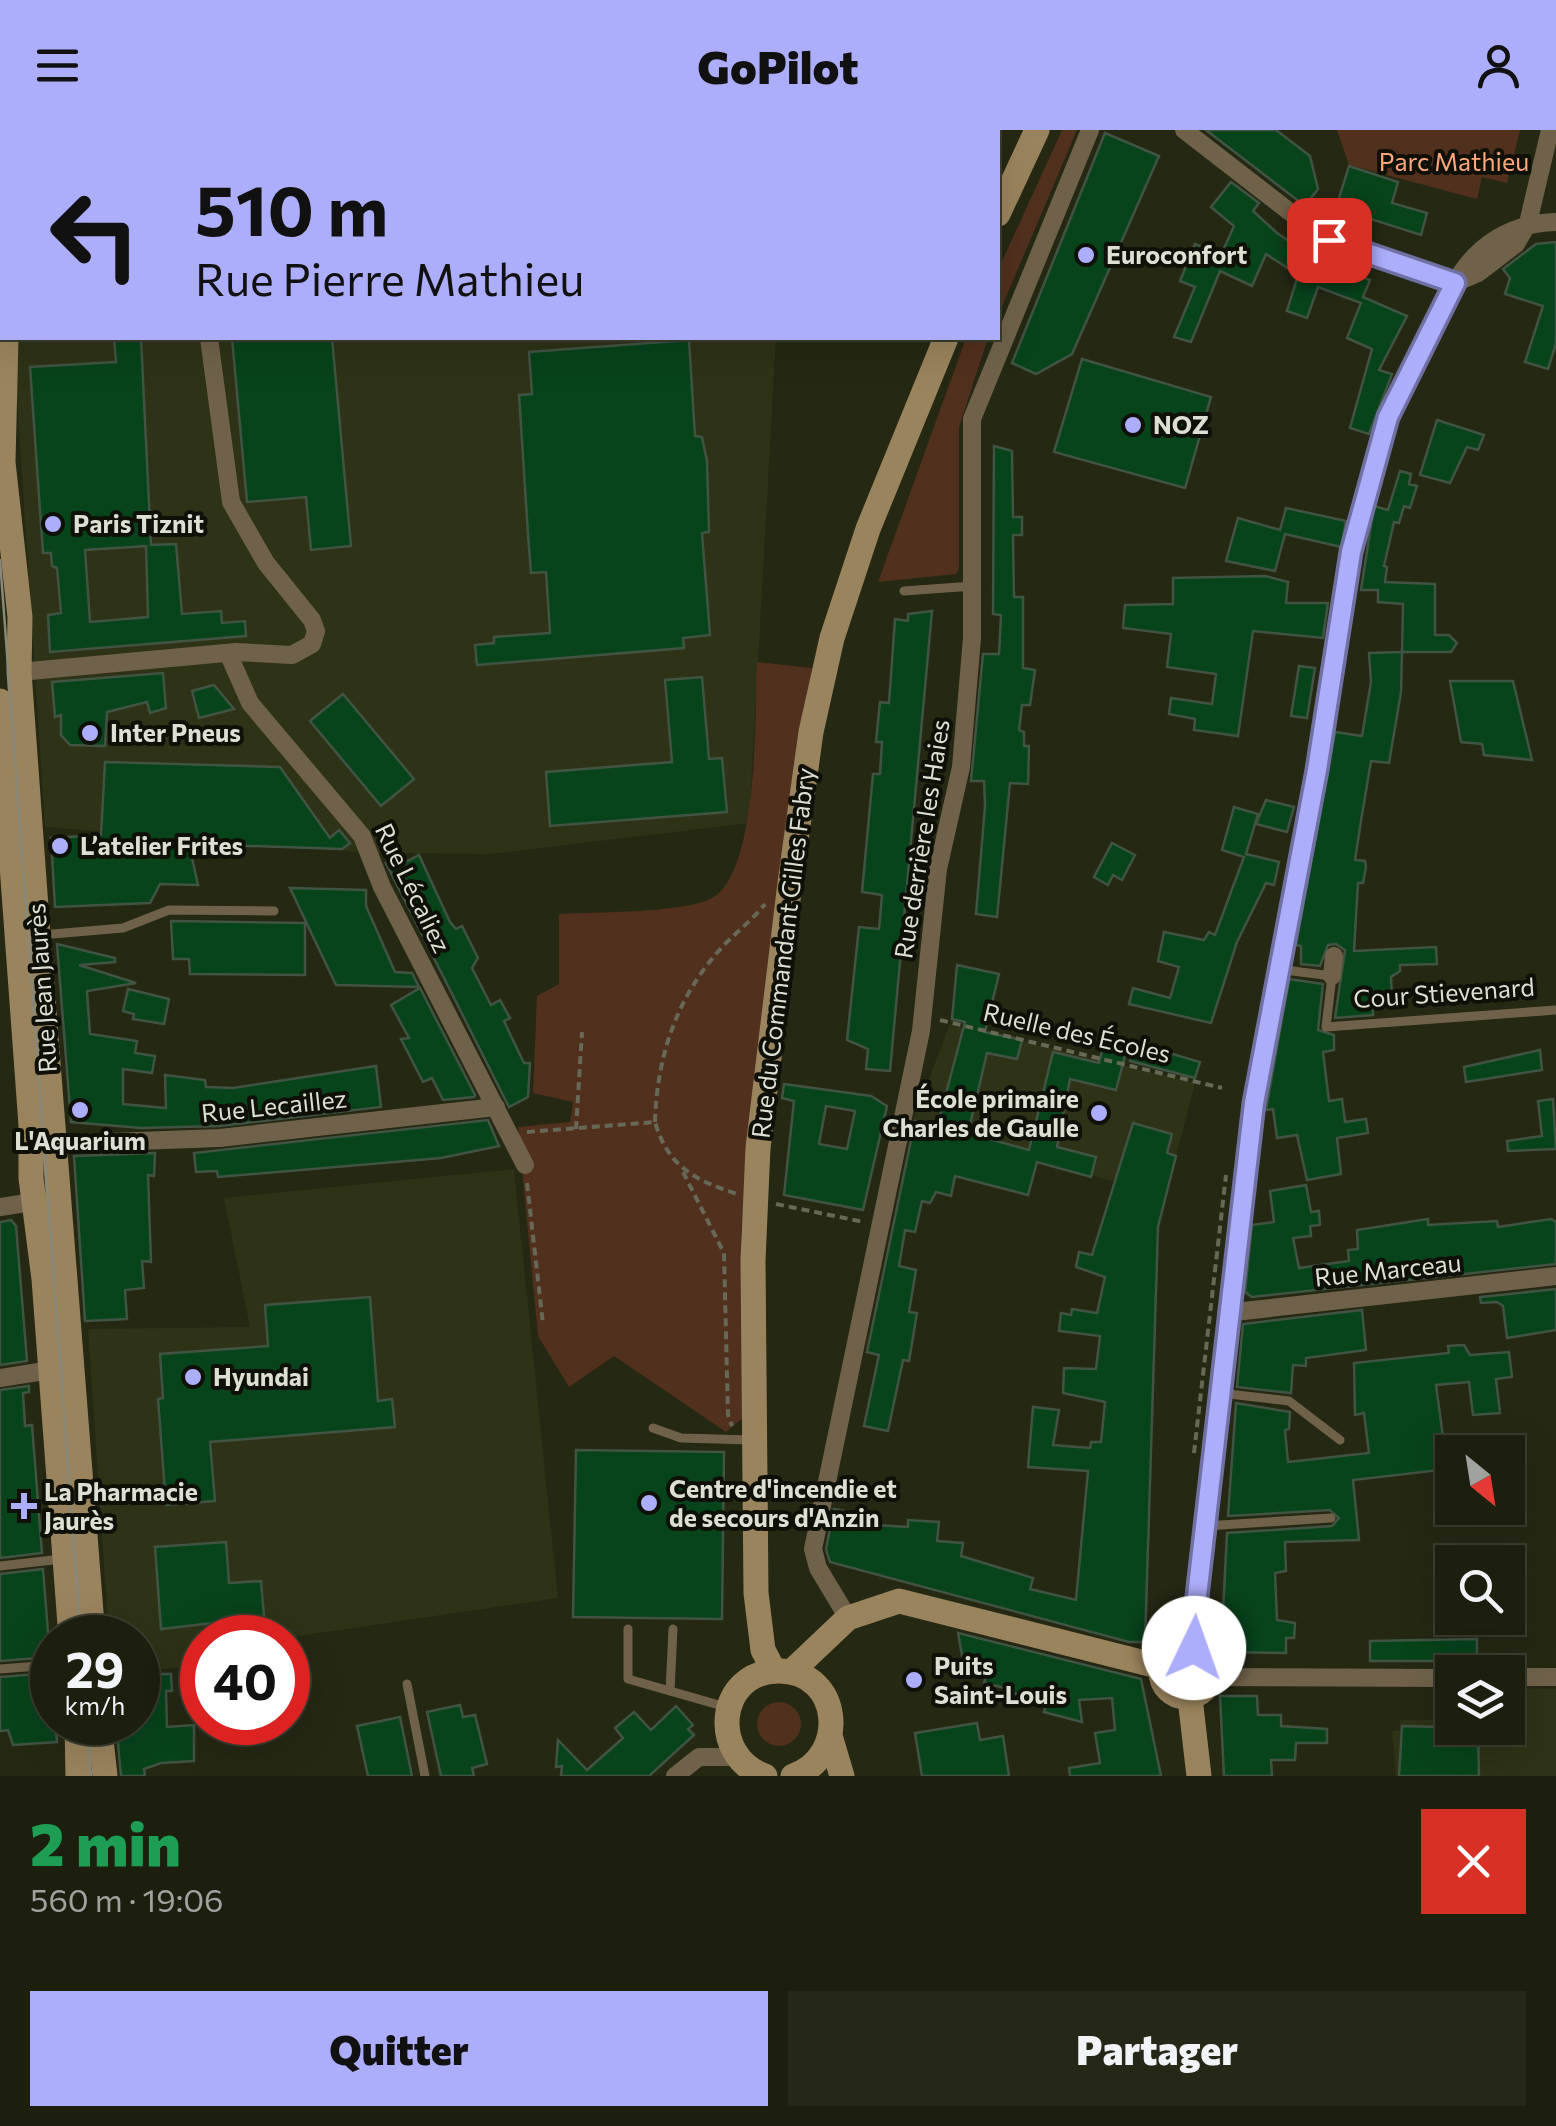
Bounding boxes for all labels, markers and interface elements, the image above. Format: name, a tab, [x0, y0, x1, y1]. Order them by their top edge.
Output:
icon: menu	[30, 38, 85, 93]
text: GoPilot	[697, 38, 859, 93]
icon: person	[1471, 38, 1526, 93]
park label: Parc Mathieu	[1379, 146, 1529, 176]
text: 510 m	[195, 165, 388, 250]
icon: left	[30, 170, 160, 300]
pin	[1287, 198, 1372, 283]
icon: arrive	[1302, 213, 1357, 268]
place label: Euroconfort	[1106, 239, 1247, 269]
marker: Euroconfort	[1075, 244, 1097, 266]
text: Rue Pierre Mathieu	[195, 250, 584, 305]
place label: NOZ	[1153, 409, 1209, 439]
marker: NOZ	[1122, 414, 1144, 436]
place label: Paris Tiznit	[73, 508, 204, 538]
marker: Paris Tiznit	[42, 513, 64, 535]
place label: Inter Pneus	[110, 717, 241, 747]
street label: Rue derrière les Haies	[887, 717, 955, 961]
marker: Inter Pneus	[79, 722, 101, 744]
street label: Rue du Commandant Gilles Fabry	[744, 766, 820, 1140]
street label: Rue Lécaliez	[370, 818, 458, 957]
place label: L’atelier Frites	[80, 830, 243, 860]
marker: L’atelier Frites	[49, 835, 71, 857]
street label: Rue Jean Jaurès	[20, 902, 62, 1074]
street label: Cour Stievenard	[1352, 971, 1536, 1013]
street label: Ruelle des Écoles	[981, 996, 1174, 1068]
street label: Rue Lecaillez	[200, 1082, 348, 1128]
place label: École primaire Charles de Gaulle	[883, 1083, 1079, 1142]
marker: L'Aquarium	[69, 1099, 91, 1121]
marker: École primaire Charles de Gaulle	[1088, 1102, 1110, 1124]
place label: L'Aquarium	[14, 1125, 146, 1155]
street label: Rue Marceau	[1313, 1246, 1463, 1292]
place label: Hyundai	[213, 1361, 309, 1391]
marker: Hyundai	[182, 1366, 204, 1388]
north arrow	[1435, 1435, 1525, 1525]
map controls	[1435, 1435, 1525, 1745]
place label: Centre d'incendie et de secours d'Anzin	[669, 1473, 897, 1532]
place label: La Pharmacie Jaurès	[44, 1476, 198, 1535]
marker: Centre d'incendie et de secours d'Anzin	[638, 1492, 660, 1514]
marker: La Pharmacie Jaurès	[13, 1495, 35, 1517]
button: search	[1435, 1545, 1525, 1635]
position arrow	[1142, 1596, 1246, 1700]
speed limit sign: 40	[180, 1615, 310, 1745]
text: 29	[65, 1637, 124, 1698]
place label: Puits Saint-Louis	[934, 1650, 1067, 1709]
button: layers	[1435, 1655, 1525, 1745]
marker: Puits Saint-Louis	[903, 1669, 925, 1691]
text: km/h	[65, 1690, 125, 1720]
text: 2 min	[30, 1805, 181, 1878]
button: close	[1421, 1809, 1526, 1914]
text: 560 m · 19:06	[30, 1879, 224, 1919]
button: Quitter	[30, 1991, 768, 2106]
button: Partager	[788, 1991, 1526, 2106]

